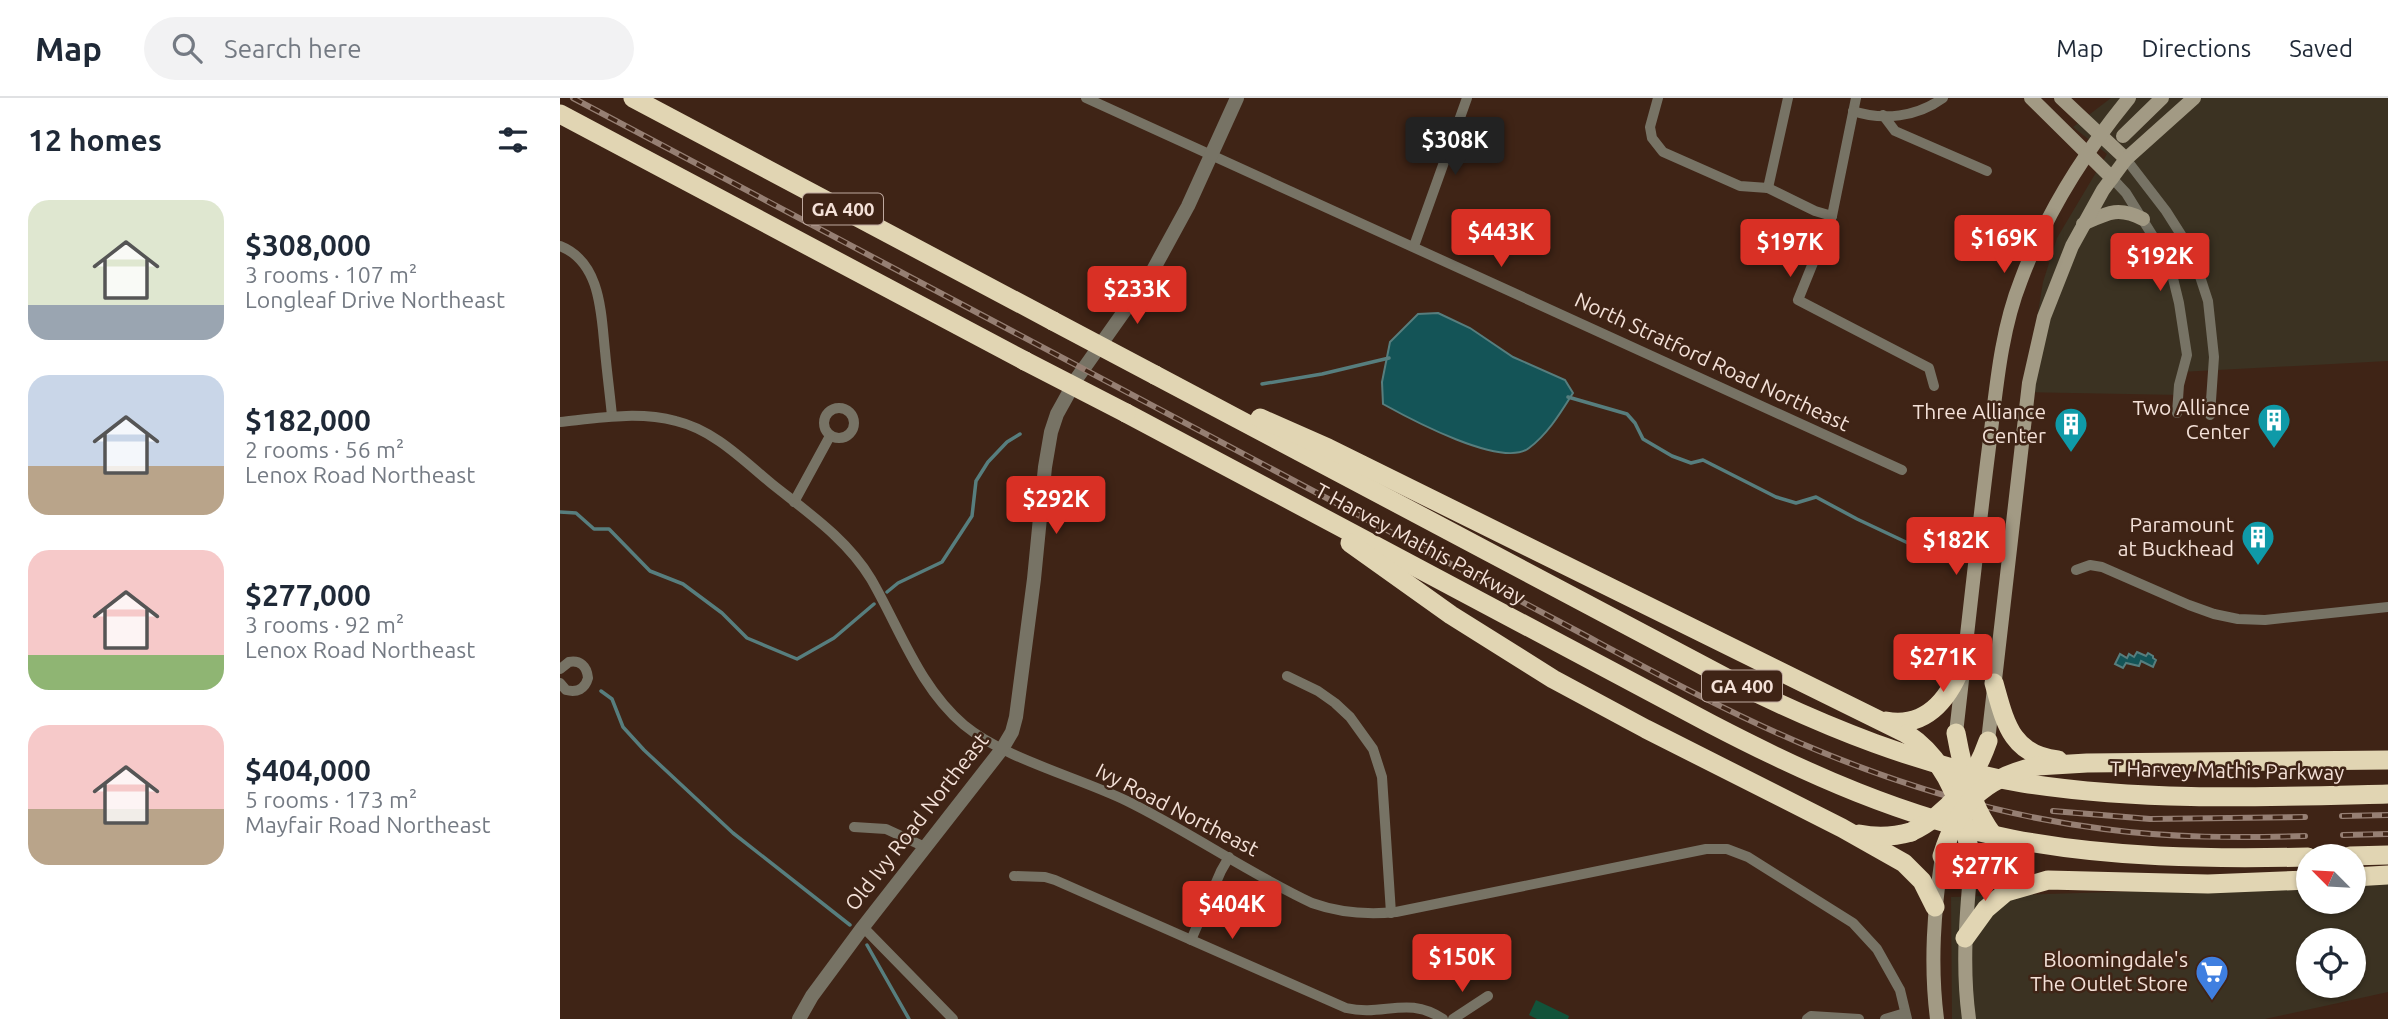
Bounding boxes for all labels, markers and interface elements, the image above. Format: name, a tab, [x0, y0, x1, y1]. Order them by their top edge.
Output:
search box	[144, 17, 634, 80]
icon: search	[168, 29, 206, 67]
text: Map	[35, 30, 102, 67]
text: Search here	[224, 34, 362, 63]
text: Map	[2056, 35, 2103, 62]
text: Directions	[2141, 35, 2251, 62]
text: Saved	[2289, 35, 2353, 62]
pin: $308K	[1406, 118, 1504, 177]
icon: filters	[494, 121, 532, 159]
text: 12 homes	[28, 123, 162, 157]
text: $308K	[1421, 127, 1489, 152]
road number: GA 400	[803, 194, 883, 225]
pin: $443K	[1452, 209, 1550, 269]
pin: $169K	[1955, 216, 2053, 275]
text: $443K	[1467, 219, 1535, 244]
pin: $197K	[1741, 220, 1839, 279]
text: $169K	[1970, 225, 2038, 250]
icon: home	[84, 228, 168, 312]
text: $308,000	[245, 228, 371, 262]
text: $197K	[1756, 229, 1824, 254]
pin: $192K	[2111, 234, 2209, 293]
text: $192K	[2126, 243, 2194, 268]
text: 3 rooms · 107 m²	[245, 262, 417, 287]
pin: $233K	[1088, 266, 1186, 326]
text: $233K	[1103, 276, 1171, 301]
text: Longleaf Drive Northeast	[245, 287, 505, 312]
street label: North Stratford Road Northeast	[1571, 287, 1854, 435]
place label: Two Alliance Center	[2133, 395, 2250, 443]
place label: Three Alliance Center	[1913, 399, 2046, 447]
building icon: Two Alliance Center	[2255, 401, 2293, 450]
icon: home	[84, 403, 168, 487]
text: $182,000	[245, 403, 371, 437]
building icon: Three Alliance Center	[2052, 405, 2090, 454]
text: 2 rooms · 56 m²	[245, 437, 404, 462]
text: Lenox Road Northeast	[245, 462, 475, 487]
pin: $292K	[1007, 476, 1105, 536]
street label: T Harvey Mathis Parkway	[1311, 478, 1530, 609]
text: $292K	[1022, 486, 1090, 511]
place label: Paramount at Buckhead	[2118, 512, 2234, 560]
pin: $182K	[1907, 518, 2005, 577]
building icon: Paramount at Buckhead	[2239, 518, 2277, 567]
text: $182K	[1922, 527, 1990, 552]
icon: home	[84, 578, 168, 662]
text: $277,000	[245, 578, 371, 612]
text: 3 rooms · 92 m²	[245, 612, 404, 637]
pin: $271K	[1894, 634, 1992, 694]
text: Lenox Road Northeast	[245, 637, 475, 662]
text: $271K	[1909, 644, 1977, 669]
road number: GA 400	[1702, 670, 1782, 702]
street label: Old Ivy Road Northeast	[840, 728, 993, 915]
icon: home	[84, 753, 168, 837]
text: $404,000	[245, 753, 371, 787]
street label: T Harvey Mathis Parkway	[2110, 756, 2344, 784]
street label: Ivy Road Northeast	[1092, 758, 1263, 861]
text: 5 rooms · 173 m²	[245, 787, 417, 812]
text: Mayfair Road Northeast	[245, 812, 491, 837]
pin: $277K	[1936, 844, 2034, 903]
north arrow	[2296, 844, 2366, 914]
map controls	[2296, 844, 2366, 998]
text: $277K	[1951, 853, 2019, 878]
pin: $404K	[1183, 882, 1281, 941]
text: $404K	[1198, 891, 1266, 916]
button: locate	[2296, 928, 2366, 998]
pin: $150K	[1413, 934, 1511, 994]
text: $150K	[1428, 944, 1496, 969]
place label: Bloomingdale's The Outlet Store	[2030, 947, 2188, 995]
supermarket icon: Bloomingdale's The Outlet Store	[2193, 953, 2231, 1002]

